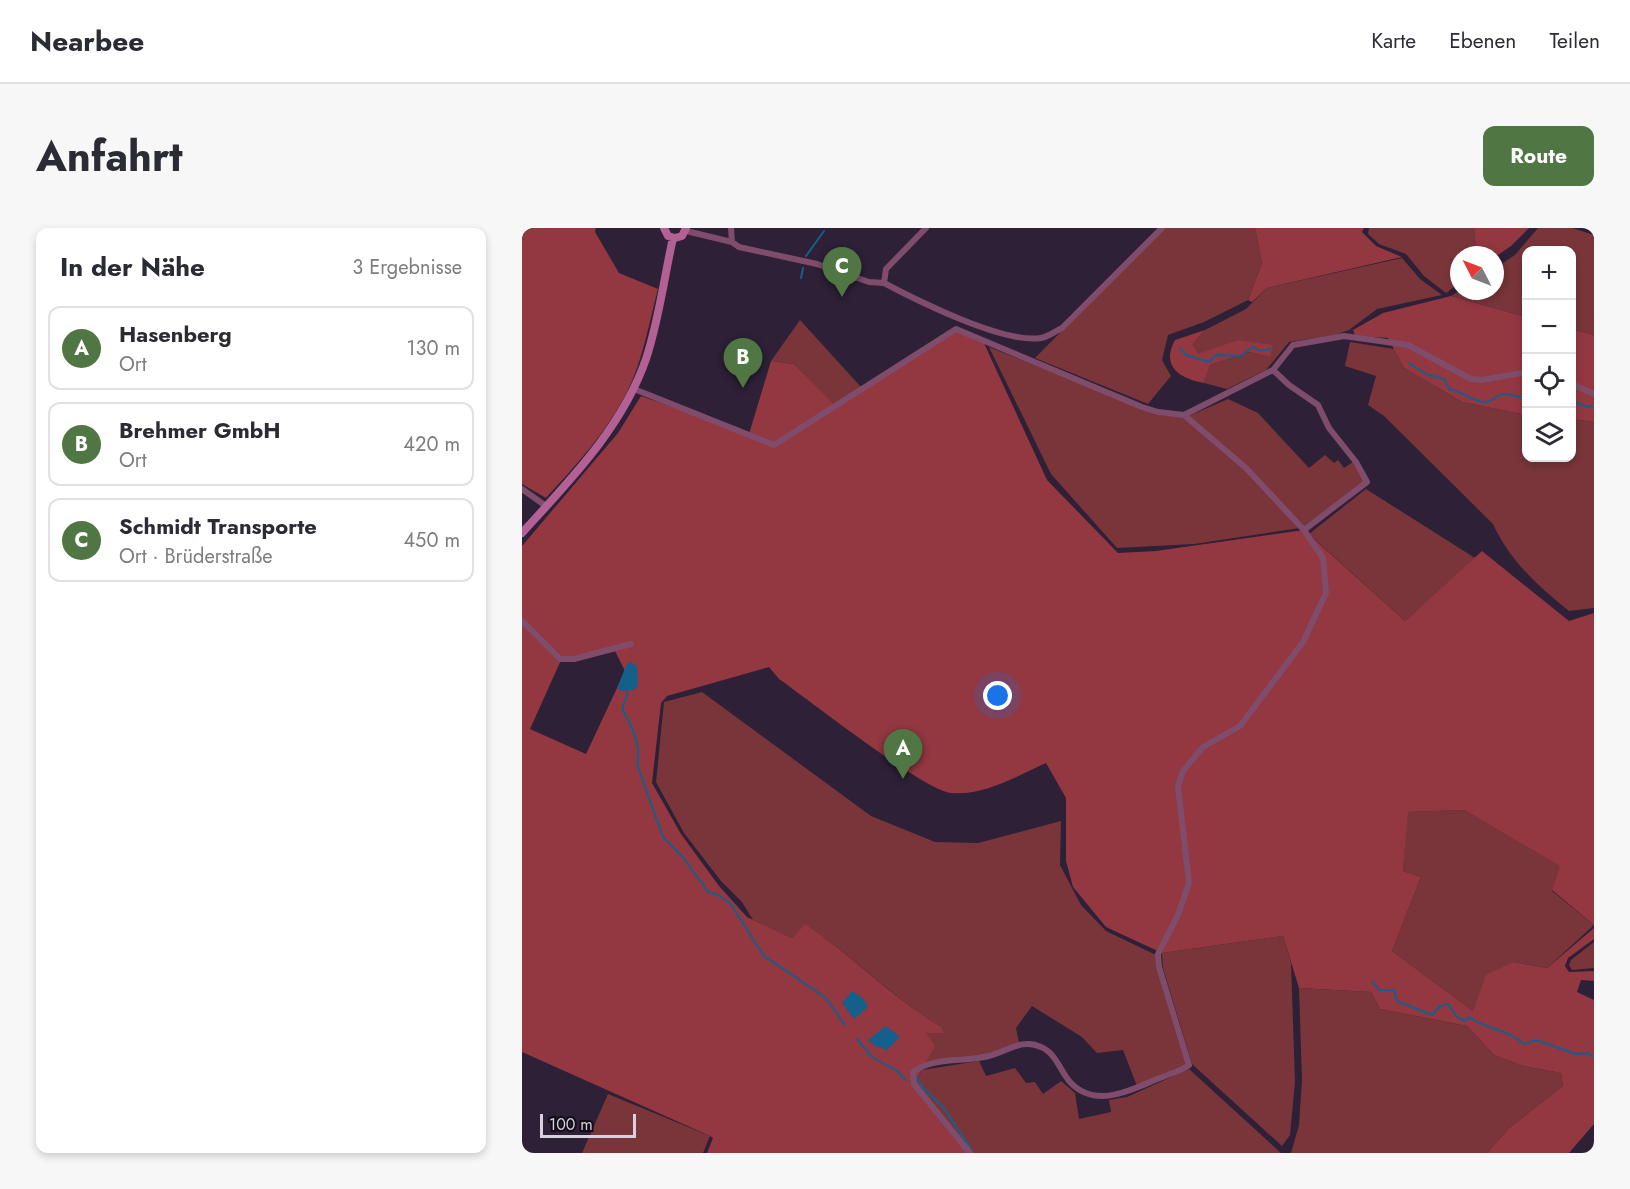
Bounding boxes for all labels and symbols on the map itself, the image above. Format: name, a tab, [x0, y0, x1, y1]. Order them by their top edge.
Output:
north arrow	[1450, 246, 1504, 300]
pin: C	[822, 248, 862, 297]
pin: B	[724, 338, 762, 388]
your location	[983, 681, 1012, 710]
pin: A	[884, 730, 922, 779]
scale bar	[540, 1111, 636, 1138]

